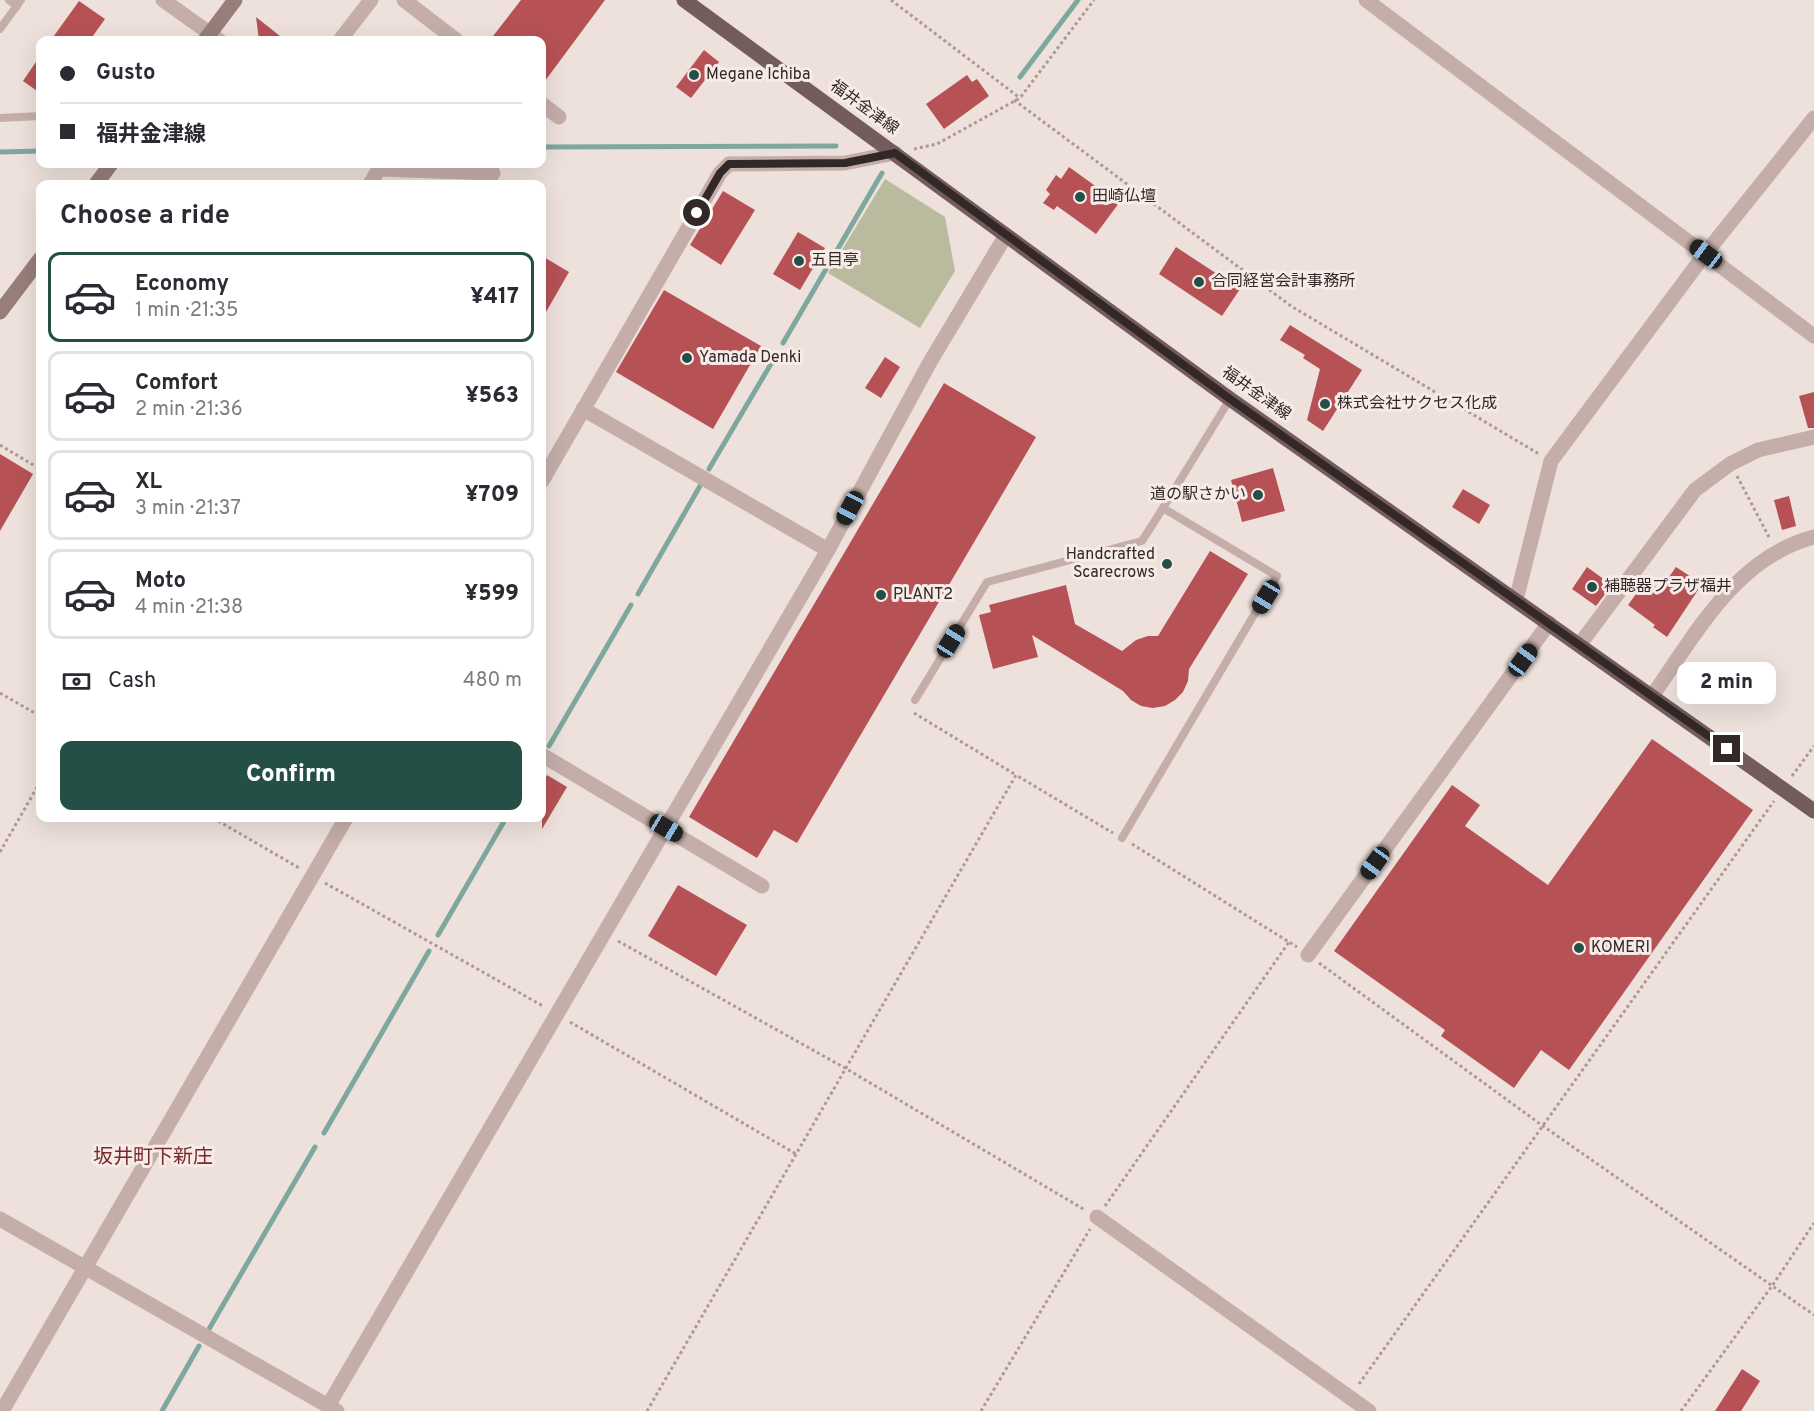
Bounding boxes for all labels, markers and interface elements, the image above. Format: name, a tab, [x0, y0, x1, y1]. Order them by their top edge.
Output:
text: Gusto	[96, 60, 156, 87]
place label: Megane Ichiba	[706, 65, 810, 85]
marker: Megane Ichiba	[687, 68, 701, 82]
street label: 福井金津線	[826, 76, 902, 140]
text: 福井金津線	[96, 122, 206, 149]
place label: 田崎仏壇	[1092, 187, 1156, 207]
marker: 田崎仏壇	[1073, 190, 1087, 204]
text: Choose a ride	[60, 199, 230, 233]
route start	[683, 199, 710, 226]
car	[1686, 236, 1726, 272]
place label: 五目亭	[811, 251, 859, 271]
marker: 五目亭	[792, 254, 806, 268]
icon: car	[63, 270, 117, 324]
text: Economy	[135, 271, 229, 298]
place label: 合同経営会計事務所	[1211, 272, 1355, 292]
marker: 合同経営会計事務所	[1192, 275, 1206, 289]
text: ¥417	[470, 284, 519, 311]
text: 1 min · 21:35	[135, 298, 239, 324]
place label: Yamada Denki	[699, 348, 801, 368]
marker: Yamada Denki	[680, 351, 694, 365]
street label: 福井金津線	[1217, 363, 1295, 425]
icon: car	[63, 369, 117, 423]
text: Comfort	[135, 370, 218, 397]
text: ¥563	[465, 383, 519, 410]
place label: 株式会社サクセス化成	[1337, 394, 1497, 414]
text: 2 min · 21:36	[135, 397, 243, 423]
marker: 株式会社サクセス化成	[1318, 397, 1332, 411]
icon: car	[63, 468, 117, 522]
text: XL	[135, 469, 162, 496]
text: ¥709	[465, 482, 519, 509]
place label: 道の駅さかい	[1150, 485, 1246, 505]
car	[834, 488, 866, 528]
marker: 道の駅さかい	[1251, 488, 1265, 502]
text: 3 min · 21:37	[135, 496, 241, 522]
place label: Handcrafted Scarecrows	[1066, 545, 1155, 583]
marker: Handcrafted Scarecrows	[1160, 557, 1174, 571]
icon: car	[63, 567, 117, 621]
text: Moto	[135, 568, 186, 595]
car	[1249, 577, 1283, 617]
place label: 補聴器プラザ福井	[1604, 577, 1732, 597]
marker: 補聴器プラザ福井	[1585, 580, 1599, 594]
text: ¥599	[465, 581, 519, 608]
place label: PLANT2	[893, 585, 953, 605]
marker: PLANT2	[874, 588, 888, 602]
text: 4 min · 21:38	[135, 595, 243, 621]
car	[934, 621, 968, 661]
car	[1505, 640, 1541, 680]
callout: 2 min	[1678, 662, 1776, 704]
icon: cash	[60, 665, 93, 698]
text: Cash	[108, 668, 157, 695]
text: 480 m	[463, 668, 522, 694]
text: 2 min	[1700, 670, 1753, 696]
route end	[1713, 735, 1740, 762]
button: Confirm	[60, 741, 522, 810]
car	[646, 811, 686, 845]
car	[1357, 843, 1393, 883]
place label: KOMERI	[1591, 938, 1650, 958]
marker: KOMERI	[1572, 941, 1586, 955]
district label: 坂井町下新庄	[93, 1145, 213, 1171]

